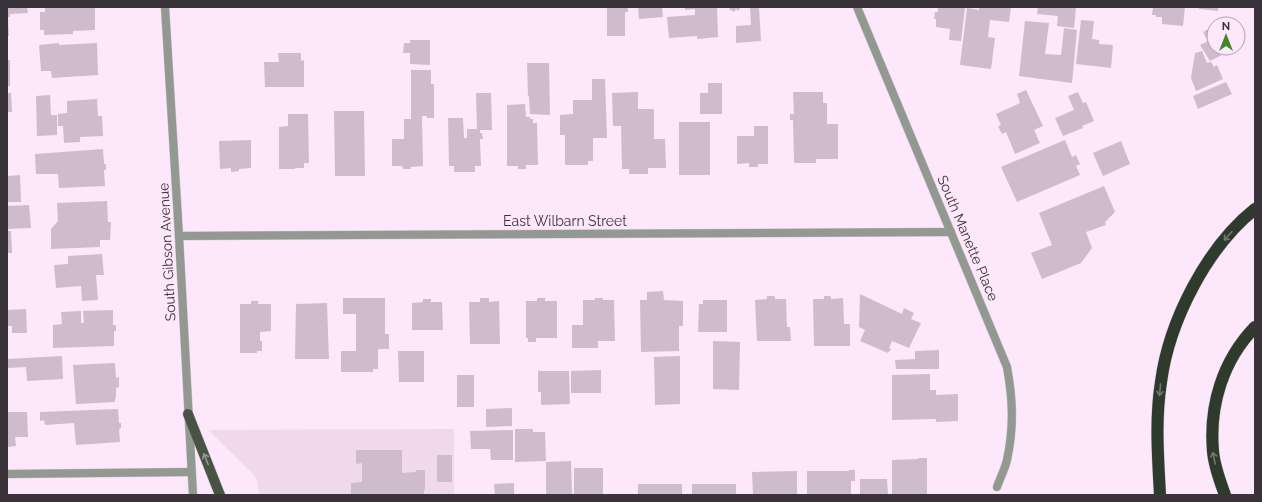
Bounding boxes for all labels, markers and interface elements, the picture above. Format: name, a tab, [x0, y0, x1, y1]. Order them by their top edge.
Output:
north arrow	[1206, 16, 1246, 56]
text: N	[1222, 20, 1230, 33]
street label: South Manette Place	[934, 173, 1002, 303]
street label: South Gibson Avenue	[155, 182, 179, 322]
street label: East Wilbarn Street	[503, 213, 627, 229]
one-way arrow	[1224, 231, 1233, 241]
one-way arrow	[1156, 383, 1163, 396]
one-way arrow	[1210, 451, 1218, 464]
one-way arrow	[201, 453, 209, 465]

